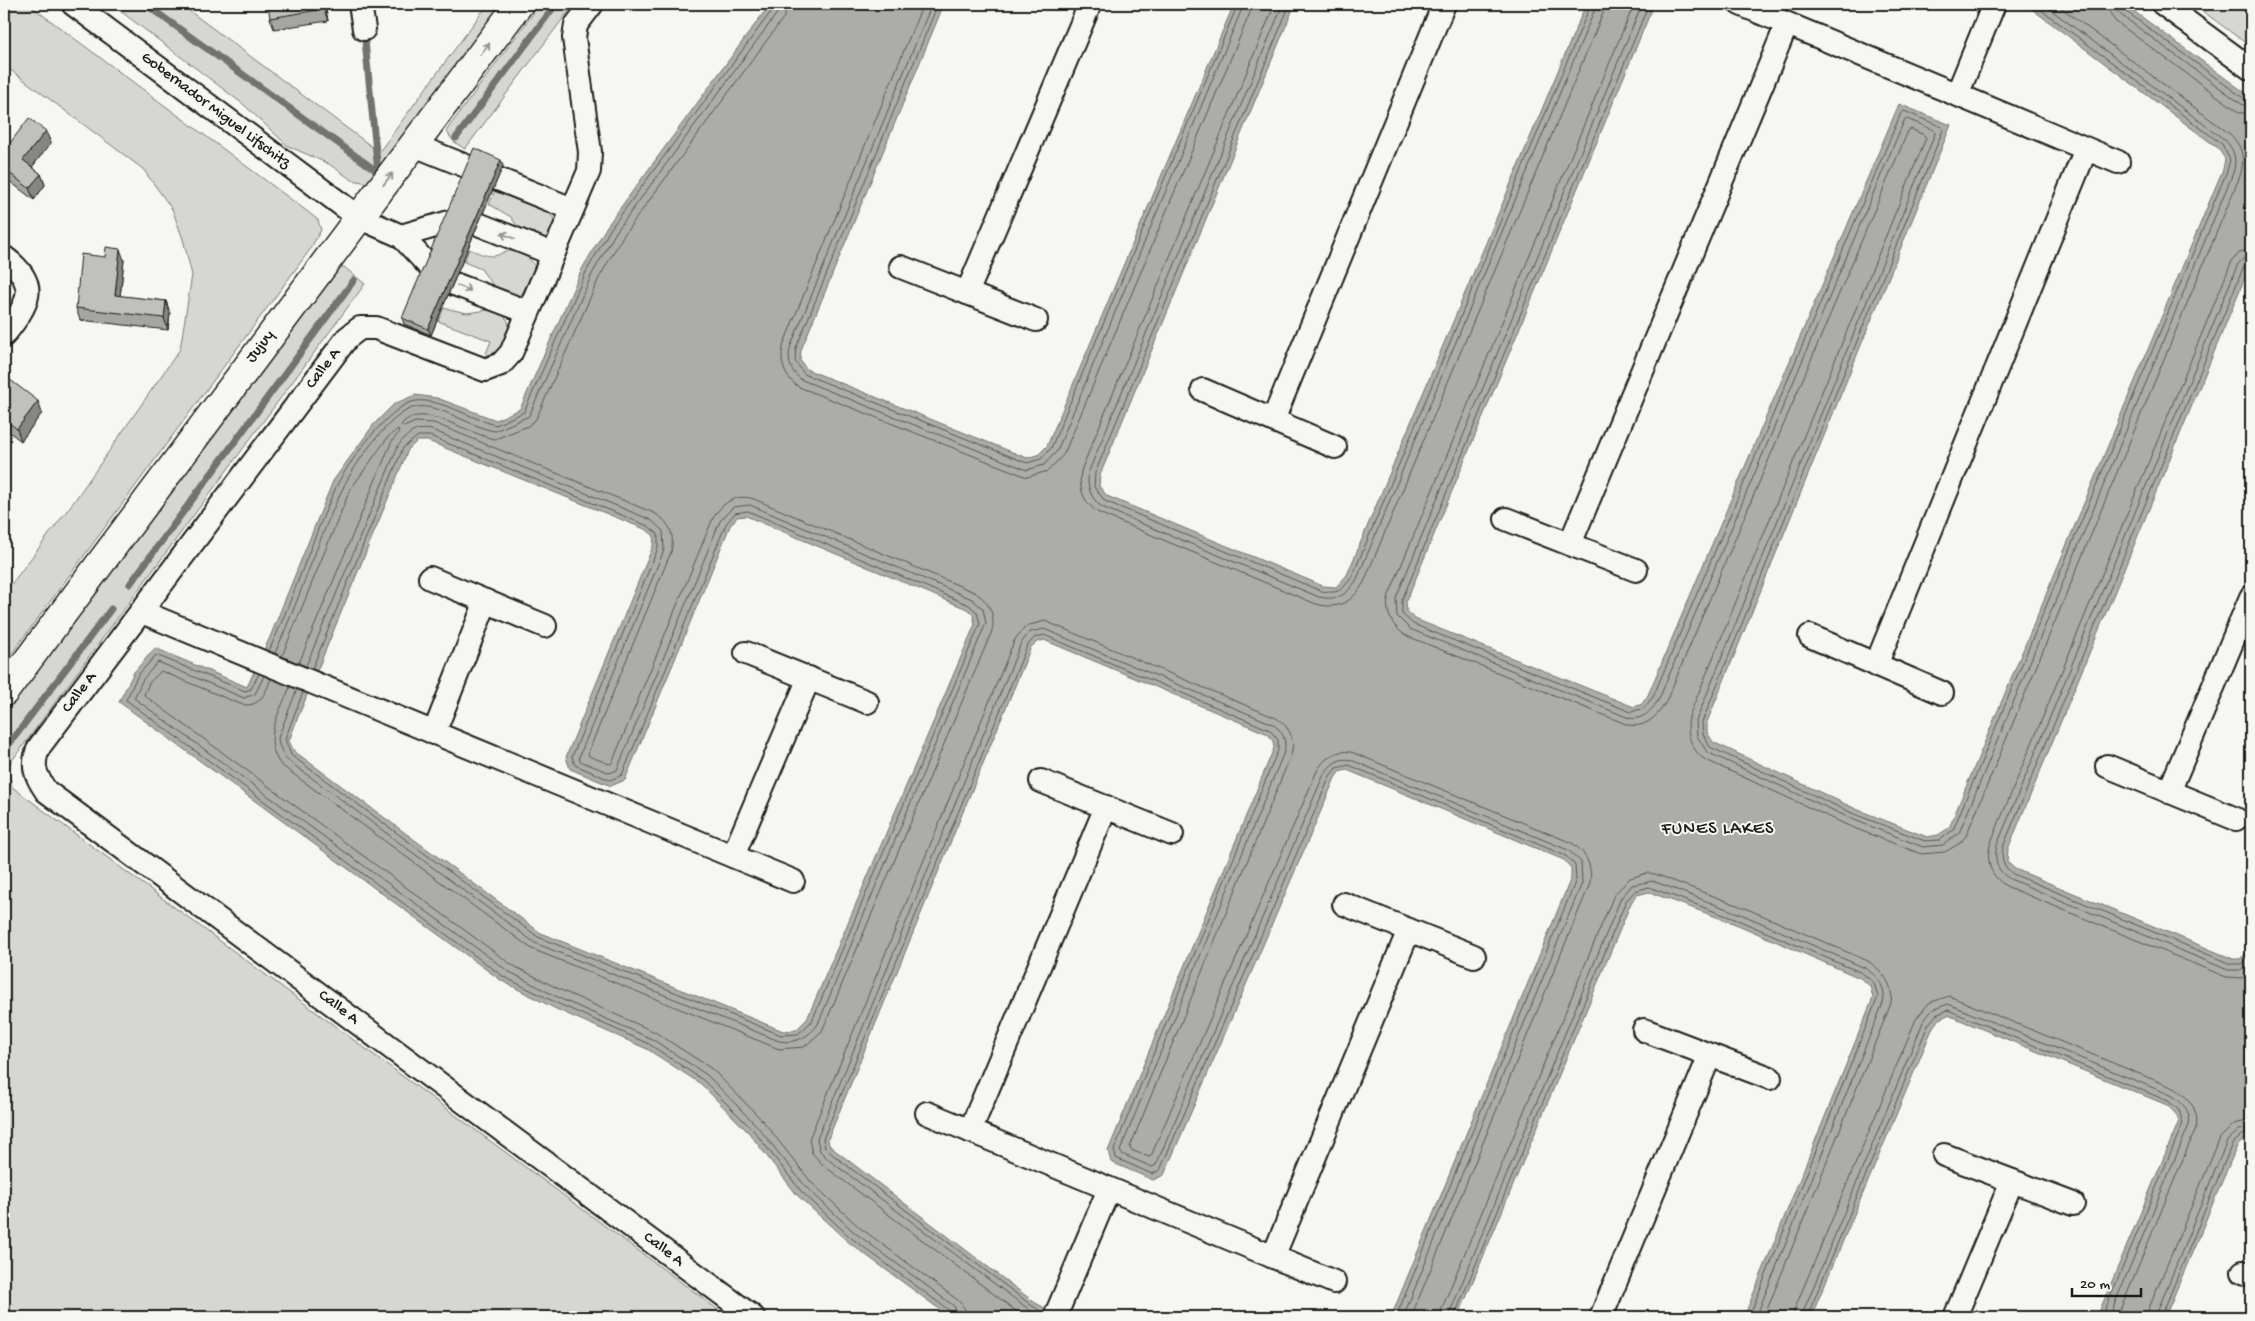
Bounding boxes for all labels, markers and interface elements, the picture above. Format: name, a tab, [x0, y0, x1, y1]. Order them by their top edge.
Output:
one-way arrow	[480, 43, 491, 56]
street label: Gobernador Miguel Lifschitz	[136, 49, 294, 174]
one-way arrow	[383, 172, 393, 186]
one-way arrow	[501, 231, 516, 240]
one-way arrow	[456, 284, 471, 293]
street label: Jujuy	[243, 327, 279, 367]
street label: Calle A	[303, 344, 346, 393]
street label: Calle A	[59, 668, 102, 717]
district label: FUNES LAKES	[1661, 819, 1774, 840]
street label: Calle A	[314, 987, 363, 1030]
street label: Calle A	[639, 1229, 688, 1272]
scale bar	[2072, 1266, 2141, 1298]
text: 20 m	[2080, 1276, 2110, 1294]

